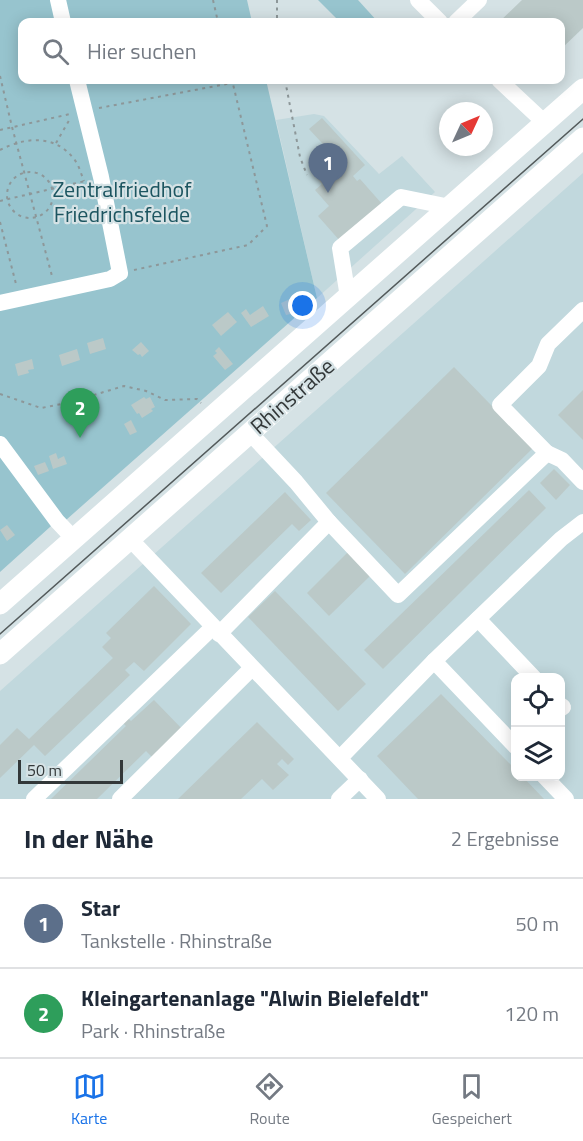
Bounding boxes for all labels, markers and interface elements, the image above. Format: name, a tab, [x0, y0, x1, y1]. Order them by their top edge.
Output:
search box	[18, 18, 565, 84]
text: Hier suchen	[87, 34, 196, 68]
icon: search	[39, 35, 72, 68]
north arrow	[439, 102, 493, 156]
pin: 1	[308, 144, 348, 193]
park label: Zentralfriedhof Friedrichsfelde	[52, 172, 192, 231]
your location	[288, 291, 317, 320]
street label: Rhinstraße	[242, 350, 342, 442]
pin: 2	[60, 388, 100, 438]
map controls	[511, 673, 565, 781]
button: locate	[511, 673, 565, 727]
button: layers	[511, 727, 565, 781]
scale bar	[18, 757, 123, 784]
text: 50 m	[27, 758, 62, 782]
text: In der Nähe	[24, 819, 153, 858]
text: 2 Ergebnisse	[451, 823, 559, 854]
text: Star	[81, 891, 120, 925]
text: 1	[38, 908, 49, 939]
text: 50 m	[515, 908, 559, 939]
text: Tankstelle · Rhinstraße	[81, 925, 272, 956]
text: Kleingartenanlage "Alwin Bielefeldt"	[81, 981, 429, 1015]
text: 2	[38, 998, 49, 1029]
text: 120 m	[504, 998, 559, 1029]
text: Park · Rhinstraße	[81, 1015, 225, 1046]
tab: Karte	[71, 1070, 107, 1130]
tab: Route	[249, 1070, 290, 1130]
tab: Gespeichert	[432, 1070, 512, 1130]

